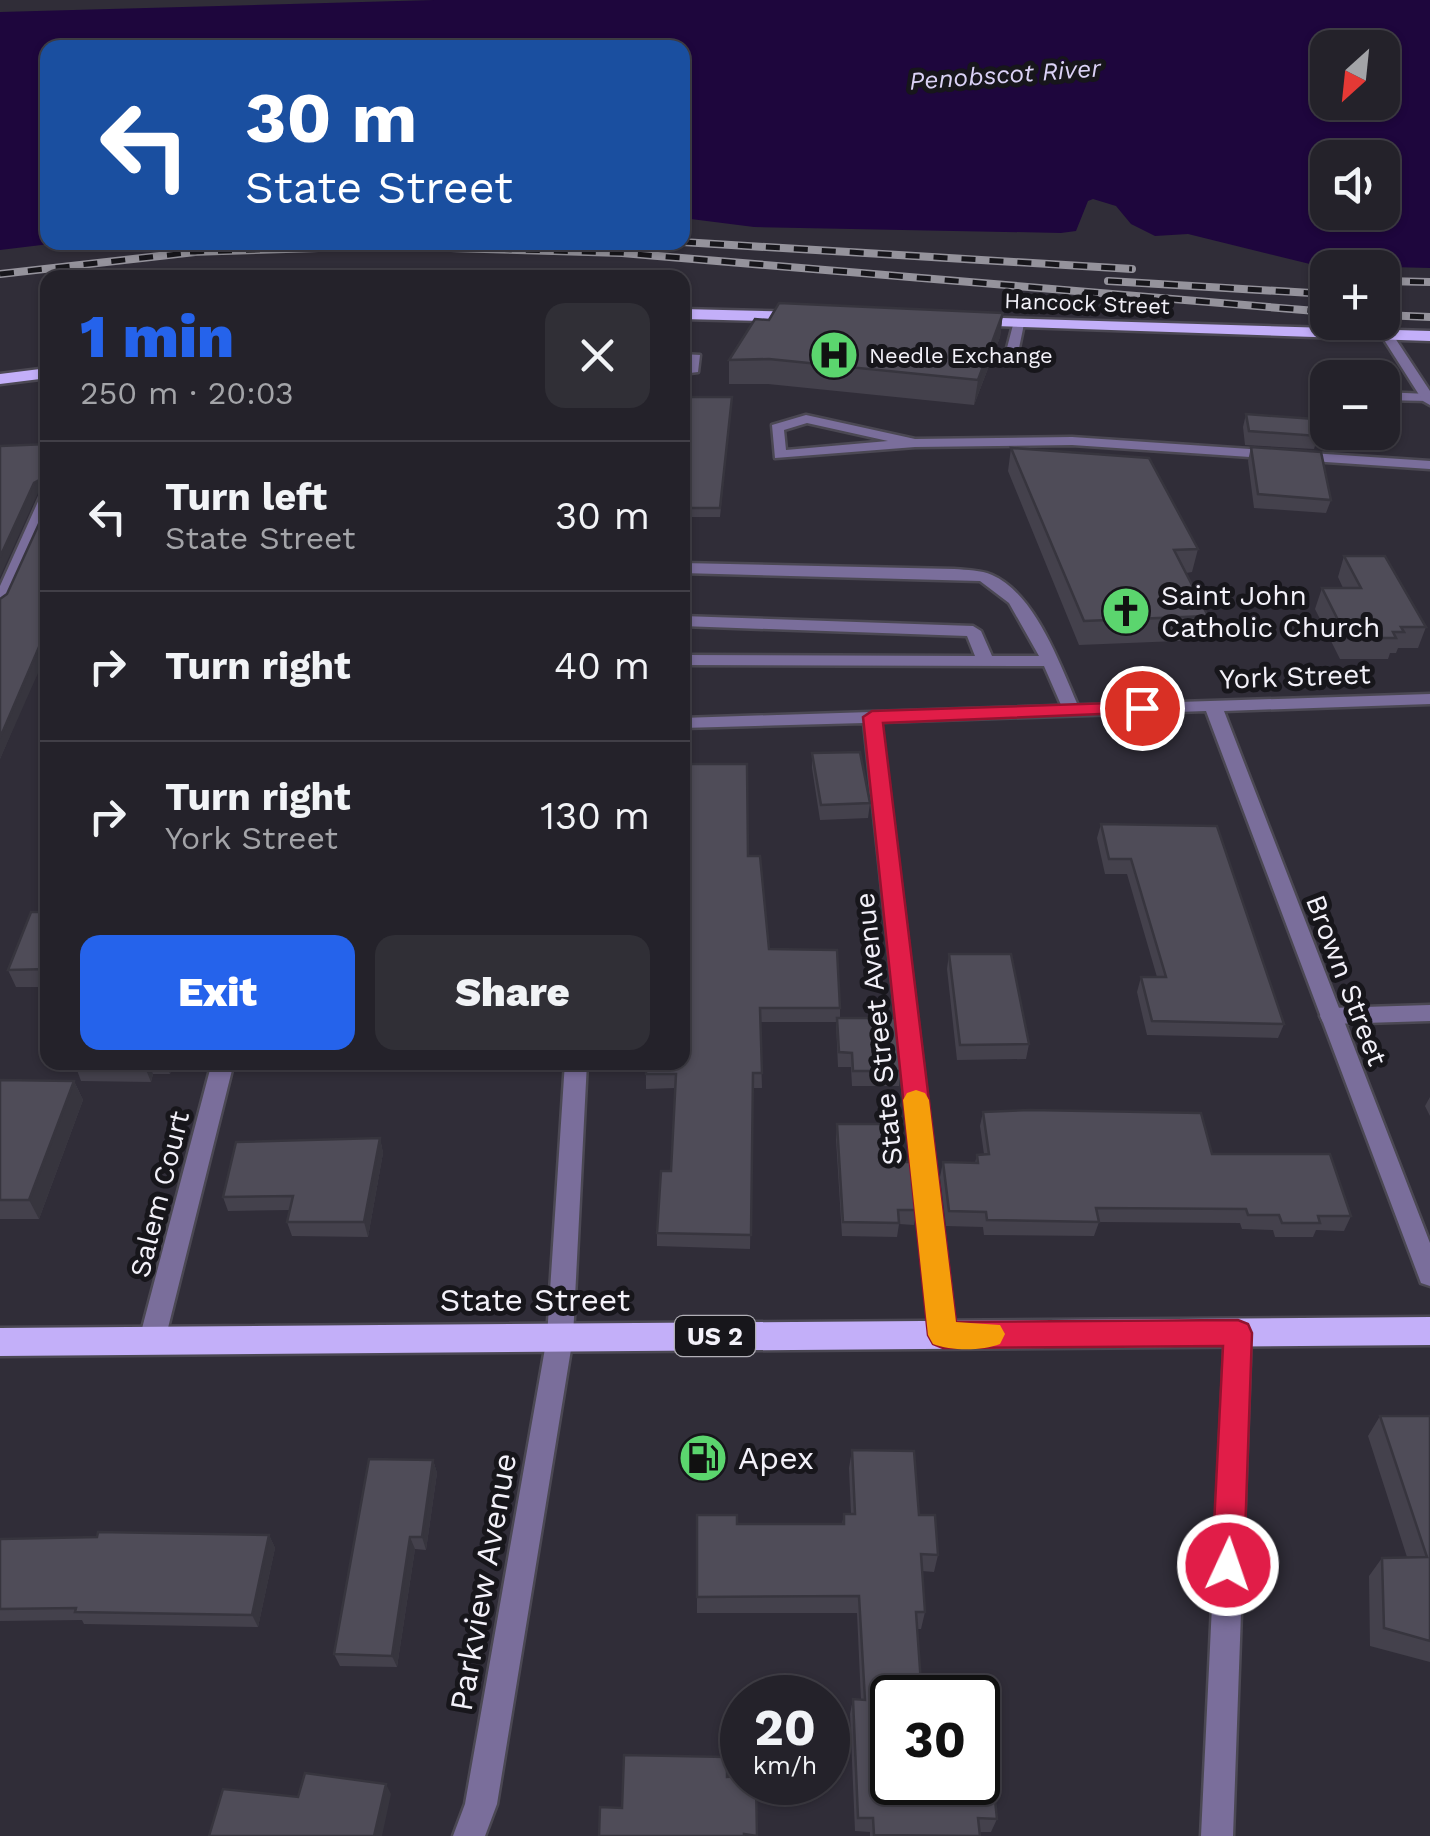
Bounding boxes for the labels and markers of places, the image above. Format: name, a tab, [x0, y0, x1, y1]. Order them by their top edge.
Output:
hospital icon: Needle Exchange	[808, 329, 860, 381]
place label: Needle Exchange	[869, 343, 1053, 368]
place label: Saint John Catholic Church	[1161, 579, 1380, 644]
church icon: Saint John Catholic Church	[1100, 585, 1152, 637]
pin	[1100, 666, 1185, 751]
fuel station icon: Apex	[677, 1432, 729, 1484]
place label: Apex	[738, 1439, 814, 1477]

